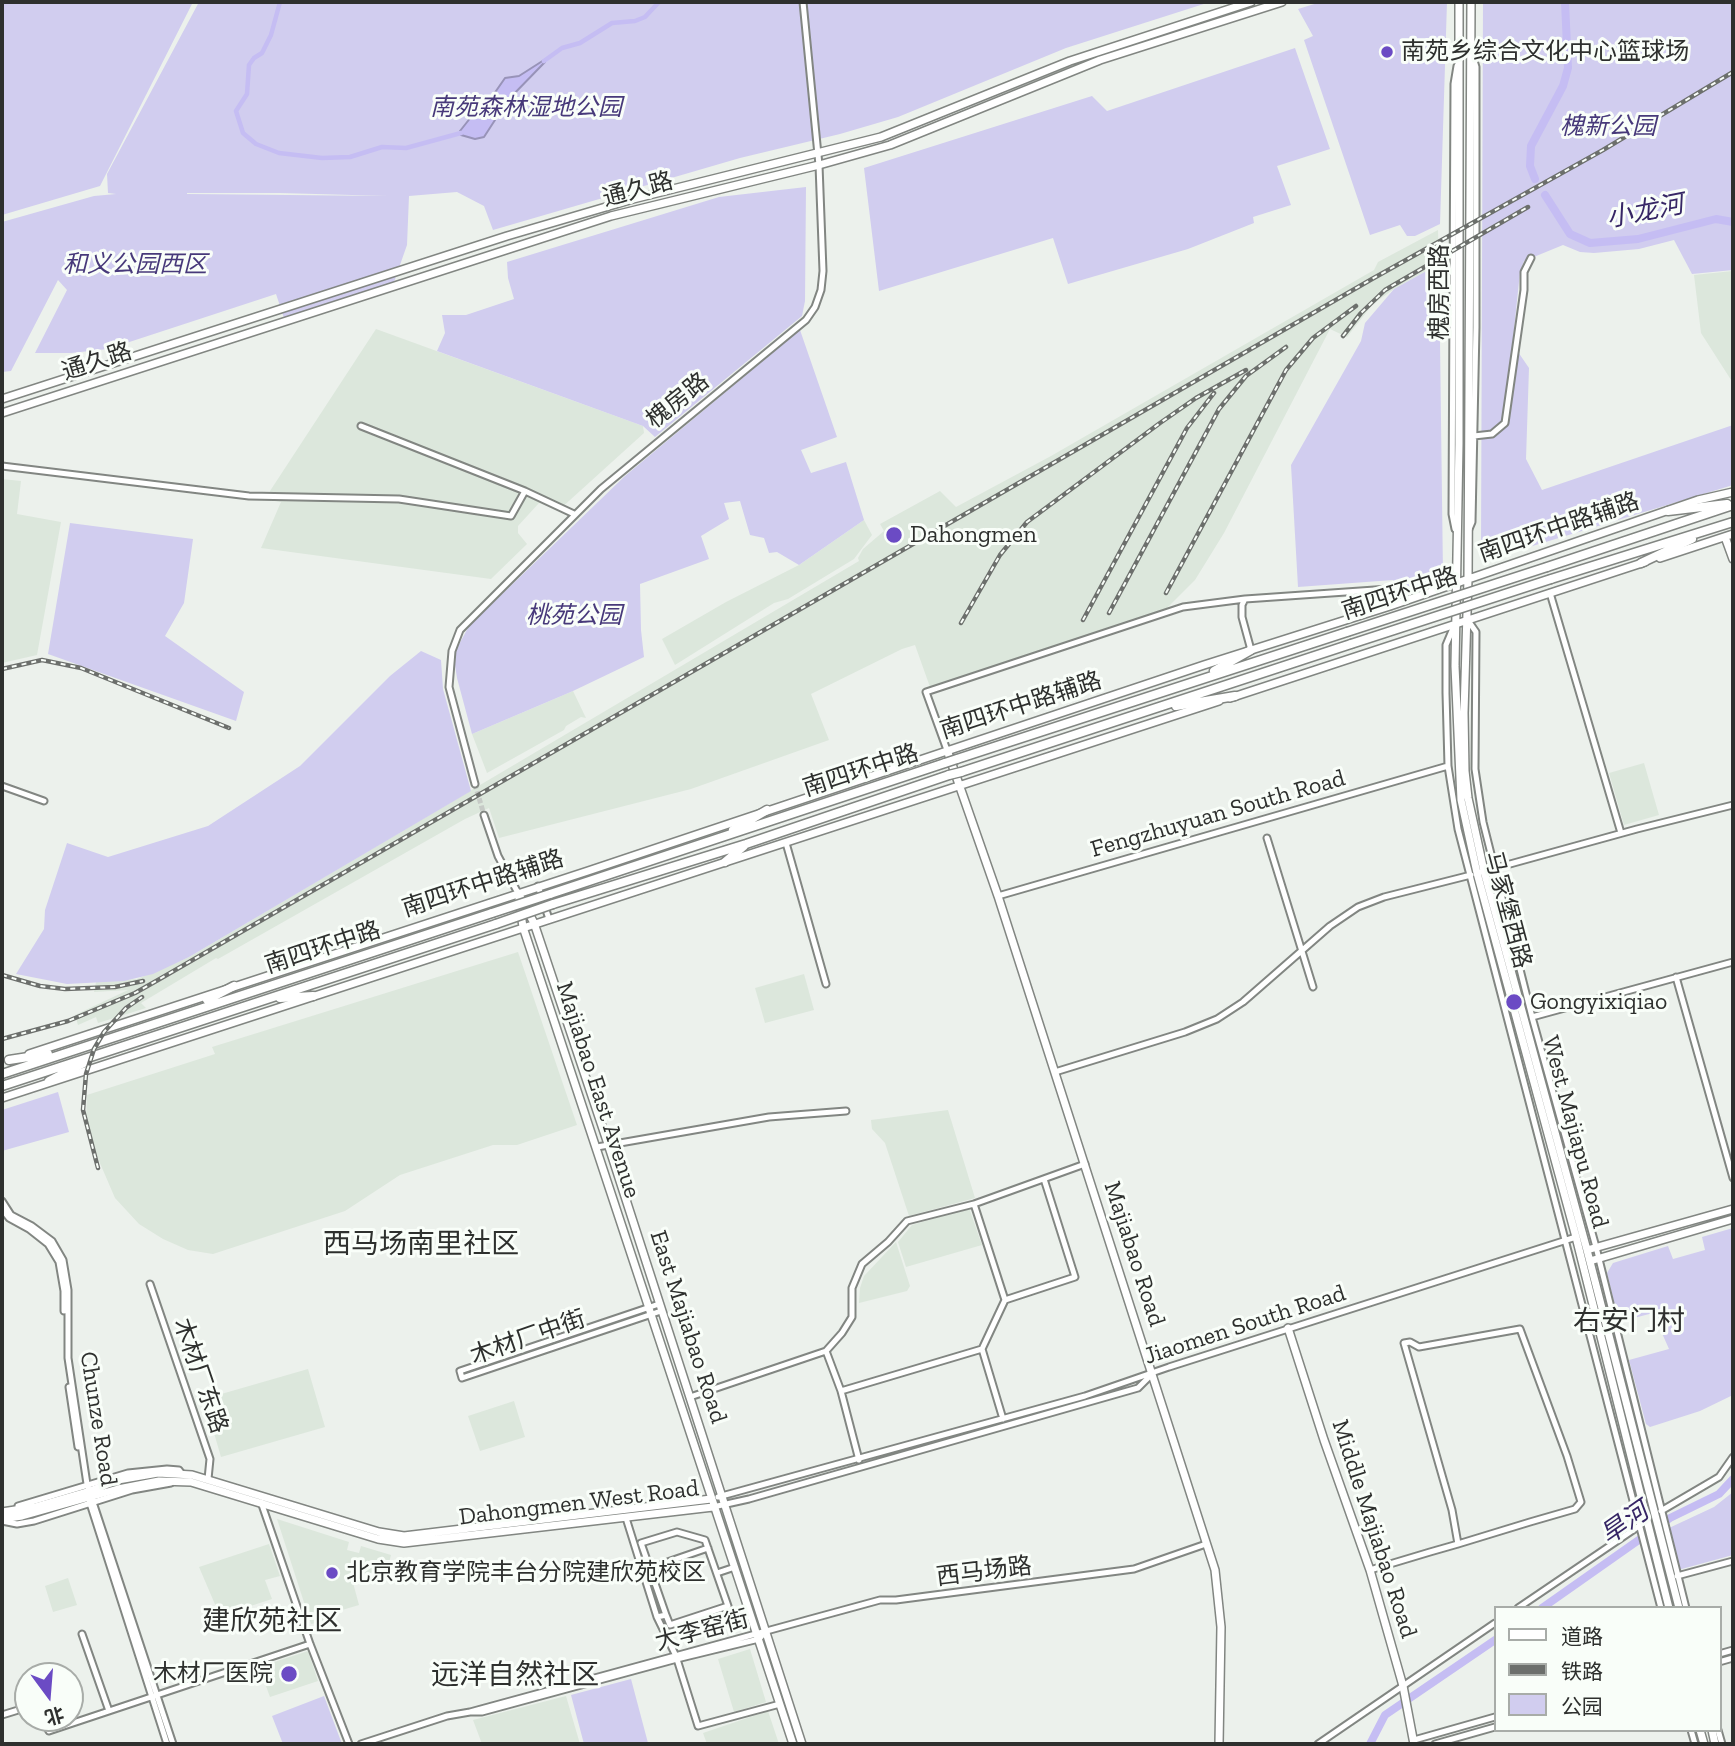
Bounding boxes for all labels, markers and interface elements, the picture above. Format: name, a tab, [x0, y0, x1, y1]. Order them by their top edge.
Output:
place label: 南苑乡综合文化中心篮球场	[1401, 38, 1689, 66]
marker: 南苑乡综合文化中心篮球场	[1379, 44, 1395, 60]
park label: 南苑森林湿地公园	[430, 94, 622, 122]
park label: 槐新公园	[1560, 113, 1656, 141]
street label: 通久路	[599, 167, 677, 213]
water label: 小龙河	[1604, 189, 1686, 235]
street label: 槐房西路	[1426, 244, 1454, 340]
park label: 和义公园西区	[63, 251, 207, 279]
street label: 通久路	[58, 337, 136, 387]
street label: 槐房路	[641, 367, 715, 435]
street label: 南四环中路辅路	[1475, 487, 1643, 569]
place label: Dahongmen	[910, 521, 1037, 549]
marker: Dahongmen	[884, 525, 904, 545]
street label: 南四环中路	[1338, 562, 1462, 626]
park label: 桃苑公园	[526, 602, 622, 630]
street label: 南四环中路辅路	[937, 666, 1105, 746]
street label: 南四环中路	[799, 739, 923, 803]
street label: Fengzhuyuan South Road	[1087, 764, 1349, 864]
street label: 南四环中路辅路	[399, 844, 567, 924]
street label: 马家堡西路	[1478, 848, 1536, 972]
street label: 南四环中路	[261, 916, 385, 980]
street label: Majiabao East Avenue	[549, 978, 647, 1202]
place label: Gongyixiqiao	[1530, 988, 1667, 1016]
marker: Gongyixiqiao	[1504, 992, 1524, 1012]
street label: West Majiapu Road	[1535, 1033, 1615, 1231]
street label: Majiabao Road	[1097, 1178, 1171, 1330]
street label: East Majiabao Road	[643, 1227, 733, 1427]
district label: 西马场南里社区	[323, 1228, 519, 1262]
street label: Jiaomen South Road	[1141, 1279, 1349, 1371]
street label: 木材厂中街	[467, 1305, 589, 1371]
district label: 右安门村	[1573, 1305, 1685, 1339]
street label: 木材厂东路	[167, 1315, 233, 1437]
street label: Chunze Road	[73, 1350, 123, 1488]
street label: Middle Majiabao Road	[1325, 1416, 1423, 1642]
street label: Dahongmen West Road	[457, 1474, 701, 1532]
water label: 旱河	[1595, 1496, 1655, 1552]
street label: 西马场路	[935, 1552, 1033, 1592]
place label: 北京教育学院丰台分院建欣苑校区	[346, 1559, 706, 1587]
marker: 北京教育学院丰台分院建欣苑校区	[324, 1565, 340, 1581]
district label: 建欣苑社区	[202, 1605, 342, 1639]
street label: 大李窑街	[652, 1605, 752, 1657]
legend	[1494, 1606, 1721, 1732]
text: 道路	[1561, 1624, 1603, 1649]
district label: 远洋自然社区	[431, 1659, 599, 1693]
text: 铁路	[1561, 1659, 1603, 1684]
place label: 木材厂医院	[153, 1660, 273, 1688]
north arrow	[14, 1662, 84, 1732]
marker: 木材厂医院	[279, 1664, 299, 1684]
text: 公园	[1561, 1694, 1603, 1719]
text: 北	[42, 1702, 67, 1729]

